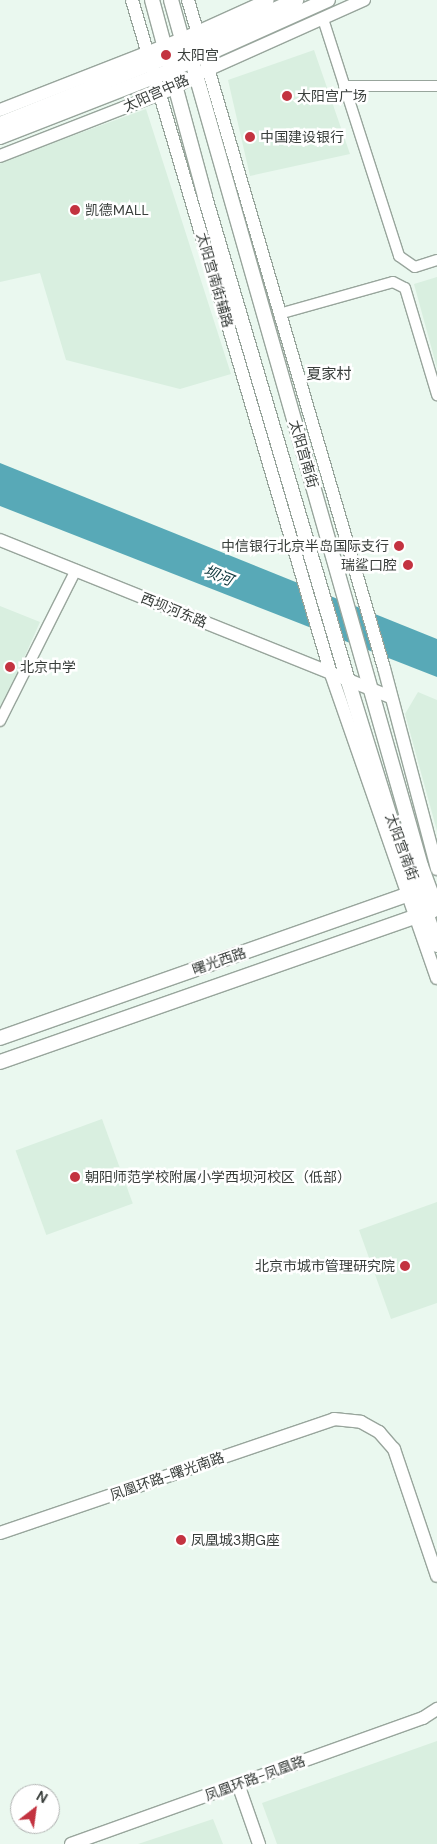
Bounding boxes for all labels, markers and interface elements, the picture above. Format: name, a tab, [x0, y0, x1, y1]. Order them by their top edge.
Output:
place label: 太阳宫	[177, 47, 219, 63]
marker: 太阳宫	[159, 48, 173, 62]
street label: 太阳宫中路	[121, 71, 191, 115]
place label: 太阳宫广场	[297, 88, 367, 104]
marker: 太阳宫广场	[281, 90, 293, 102]
place label: 中国建设银行	[260, 129, 344, 145]
marker: 中国建设银行	[244, 131, 256, 143]
place label: 凯德MALL	[85, 202, 149, 218]
marker: 凯德MALL	[69, 204, 81, 216]
street label: 太阳宫南街辅路	[193, 231, 237, 329]
district label: 夏家村	[307, 366, 351, 384]
street label: 太阳宫南街	[286, 418, 322, 490]
place label: 中信银行北京半岛国际支行	[221, 538, 389, 554]
marker: 中信银行北京半岛国际支行	[393, 540, 405, 552]
place label: 瑞鲨口腔	[341, 557, 397, 573]
marker: 瑞鲨口腔	[401, 558, 415, 572]
water label: 坝河	[201, 562, 235, 590]
street label: 西坝河东路	[138, 589, 210, 631]
place label: 北京中学	[20, 659, 76, 675]
marker: 北京中学	[4, 661, 16, 673]
street label: 太阳宫南街	[382, 811, 422, 883]
street label: 曙光西路	[190, 944, 248, 978]
place label: 朝阳师范学校附属小学西坝河校区（低部）	[85, 1169, 351, 1185]
marker: 朝阳师范学校附属小学西坝河校区（低部）	[69, 1171, 81, 1183]
place label: 北京市城市管理研究院	[255, 1258, 395, 1274]
marker: 北京市城市管理研究院	[399, 1260, 411, 1272]
street label: 凤凰环路-曙光南路	[108, 1449, 226, 1503]
place label: 凤凰城3期G座	[191, 1532, 280, 1548]
marker: 凤凰城3期G座	[175, 1534, 187, 1546]
street label: 凤凰环路-凤凰路	[203, 1752, 307, 1804]
north arrow	[10, 1784, 60, 1834]
text: N	[33, 1787, 51, 1807]

